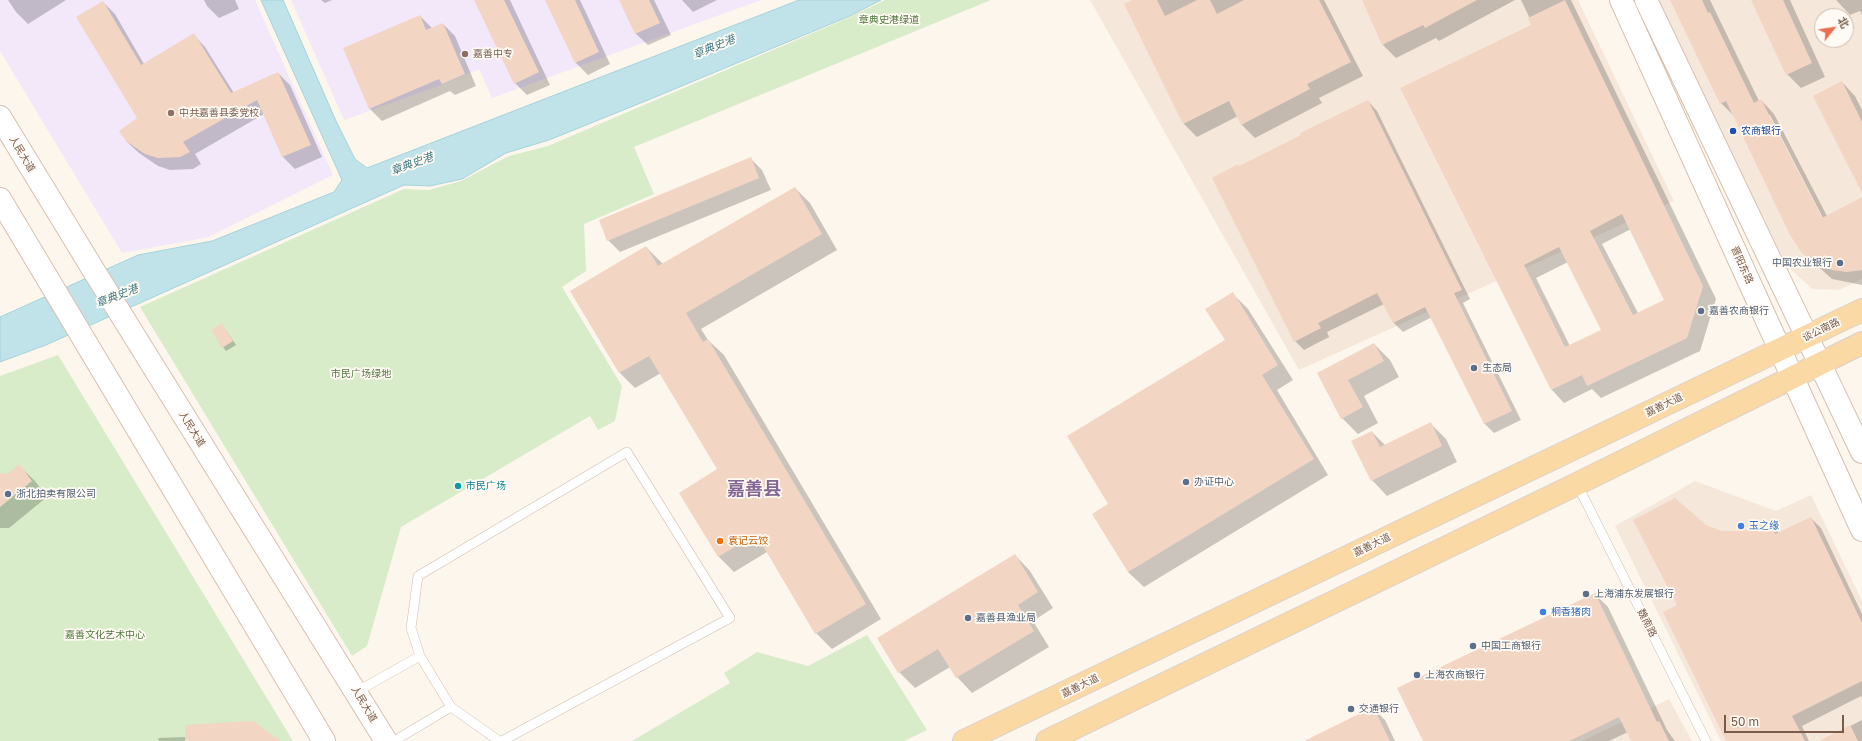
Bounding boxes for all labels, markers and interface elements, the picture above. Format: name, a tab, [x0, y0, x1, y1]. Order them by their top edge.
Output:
north arrow	[1814, 8, 1854, 48]
park label: 章典史港绿道	[859, 14, 919, 26]
text: 北	[1836, 14, 1852, 30]
water label: 章典史港	[691, 33, 737, 61]
place label: 嘉善中专	[473, 48, 513, 60]
marker: 嘉善中专	[460, 49, 470, 59]
place label: 中共嘉善县委党校	[179, 107, 259, 119]
marker: 中共嘉善县委党校	[166, 108, 176, 118]
place label: 农商银行	[1741, 125, 1781, 137]
marker: 农商银行	[1728, 126, 1738, 136]
street label: 人民大道	[7, 134, 37, 174]
water label: 章典史港	[389, 150, 435, 178]
street label: 晋阳东路	[1728, 244, 1756, 286]
place label: 中国农业银行	[1772, 257, 1832, 269]
marker: 中国农业银行	[1835, 258, 1845, 268]
water label: 章典史港	[94, 282, 140, 310]
place label: 嘉善农商银行	[1709, 305, 1769, 317]
marker: 嘉善农商银行	[1696, 306, 1706, 316]
street label: 谈公南路	[1800, 316, 1842, 344]
place label: 生态局	[1482, 362, 1512, 374]
marker: 生态局	[1469, 363, 1479, 373]
park label: 市民广场绿地	[331, 368, 391, 380]
street label: 嘉善大道	[1643, 391, 1685, 419]
street label: 人民大道	[176, 409, 208, 449]
place label: 办证中心	[1194, 476, 1234, 488]
marker: 办证中心	[1181, 477, 1191, 487]
district label: 嘉善县	[727, 478, 781, 500]
place label: 市民广场	[466, 480, 506, 492]
marker: 市民广场	[453, 481, 463, 491]
place label: 浙北拍卖有限公司	[16, 488, 96, 500]
marker: 浙北拍卖有限公司	[3, 489, 13, 499]
place label: 玉之缘	[1749, 520, 1779, 532]
marker: 玉之缘	[1736, 521, 1746, 531]
street label: 嘉善大道	[1351, 531, 1393, 559]
place label: 袁记云饺	[728, 535, 768, 547]
marker: 袁记云饺	[715, 536, 725, 546]
place label: 上海浦东发展银行	[1594, 588, 1674, 600]
marker: 上海浦东发展银行	[1581, 589, 1591, 599]
place label: 桐香猪肉	[1551, 606, 1591, 618]
marker: 桐香猪肉	[1538, 607, 1548, 617]
street label: 魏南路	[1635, 607, 1659, 639]
place label: 嘉善县渔业局	[976, 612, 1036, 624]
marker: 嘉善县渔业局	[963, 613, 973, 623]
park label: 嘉善文化艺术中心	[65, 629, 145, 641]
place label: 中国工商银行	[1481, 640, 1541, 652]
marker: 中国工商银行	[1468, 641, 1478, 651]
place label: 上海农商银行	[1425, 669, 1485, 681]
marker: 上海农商银行	[1412, 670, 1422, 680]
street label: 嘉善大道	[1059, 672, 1101, 700]
street label: 人民大道	[349, 684, 379, 724]
place label: 交通银行	[1359, 703, 1399, 715]
marker: 交通银行	[1346, 704, 1356, 714]
scale bar	[1726, 707, 1846, 733]
text: 50 m	[1731, 714, 1759, 729]

